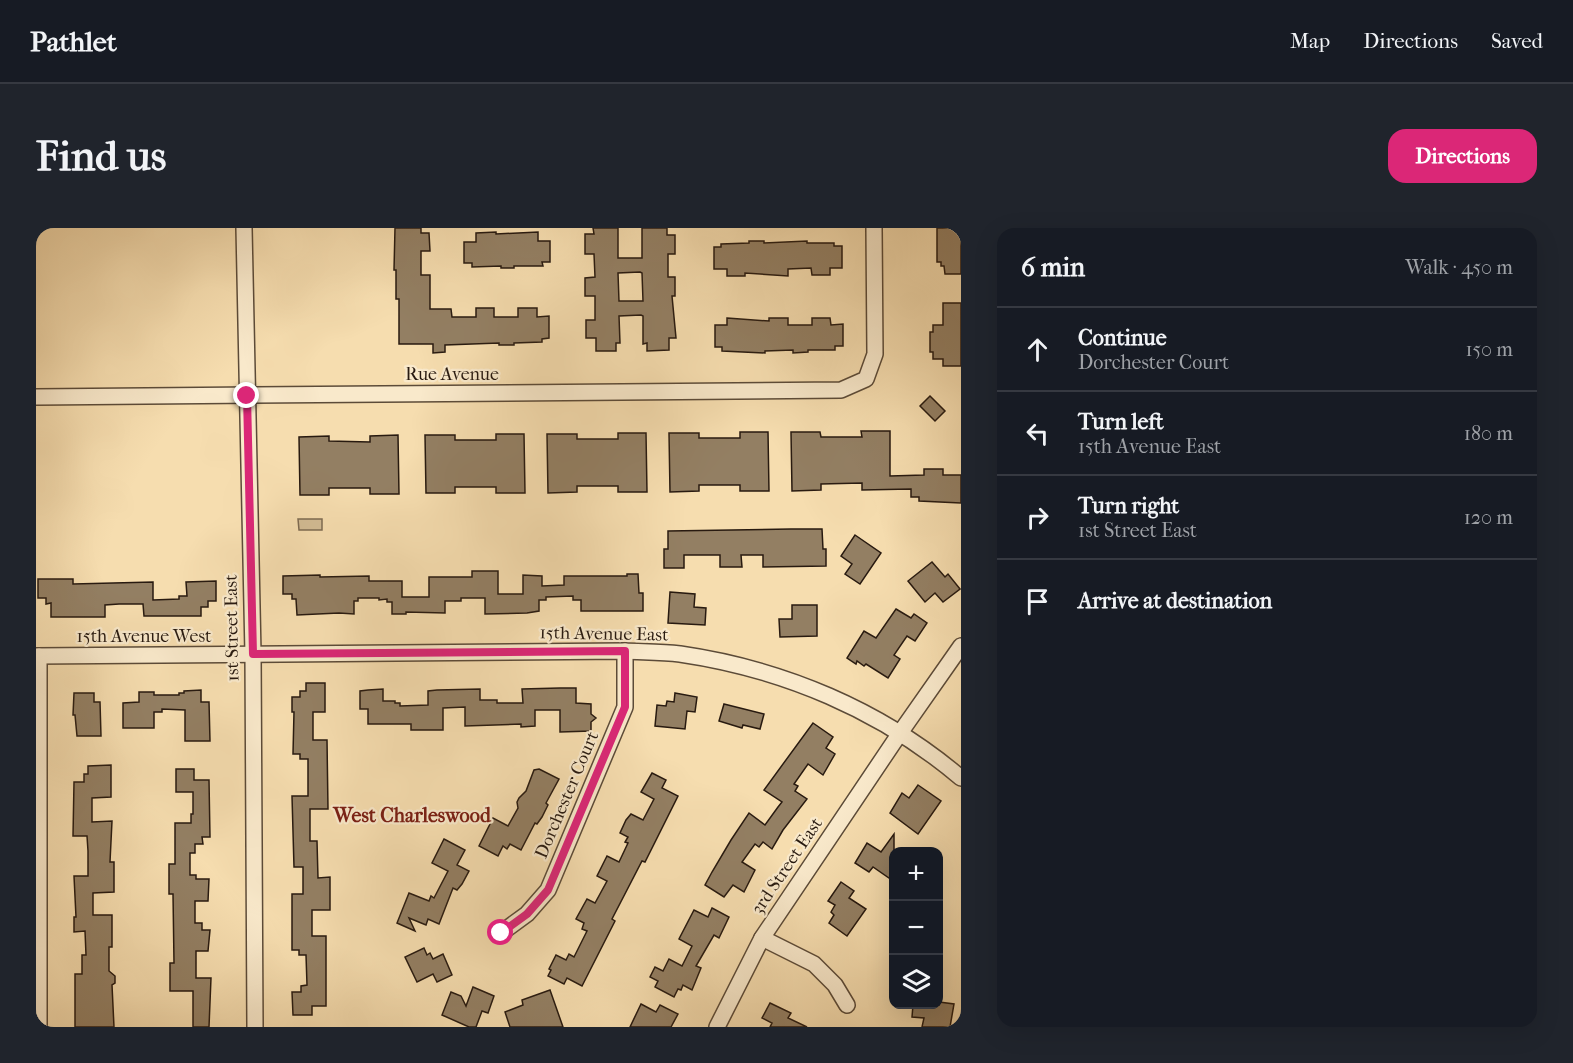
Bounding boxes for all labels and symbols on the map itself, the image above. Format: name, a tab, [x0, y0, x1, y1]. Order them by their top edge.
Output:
street label: Rue Avenue	[405, 364, 499, 385]
route end	[233, 382, 259, 408]
street label: 1st Street East	[221, 574, 243, 682]
street label: 15th Avenue East	[539, 622, 669, 646]
street label: 15th Avenue West	[77, 626, 212, 647]
street label: Dorchester Court	[531, 728, 603, 862]
district label: West Charleswood	[332, 804, 492, 827]
street label: 3rd Street East	[747, 813, 827, 918]
route start	[487, 919, 513, 945]

